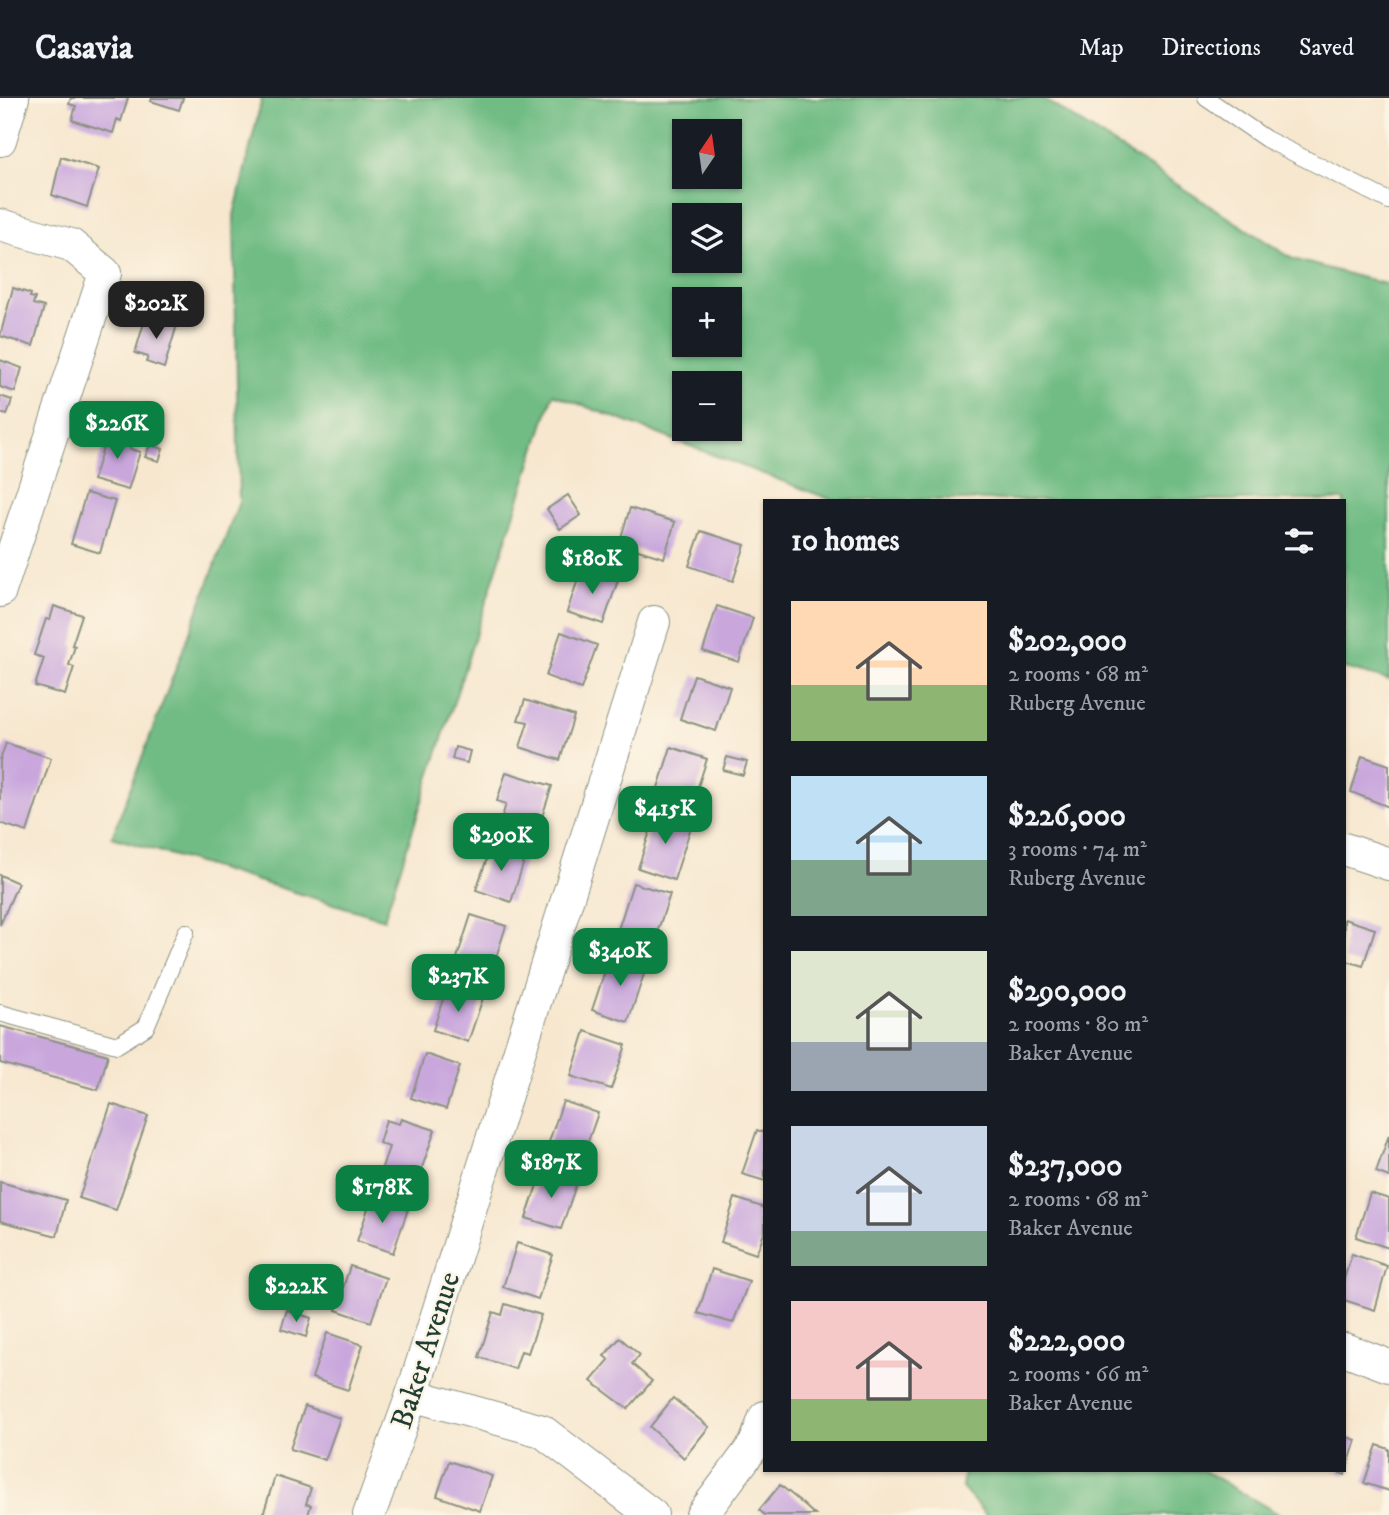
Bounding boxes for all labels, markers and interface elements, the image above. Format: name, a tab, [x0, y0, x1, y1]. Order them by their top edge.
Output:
text: Casavia	[35, 28, 133, 69]
text: Map	[1079, 33, 1124, 63]
text: Directions	[1162, 33, 1261, 63]
text: Saved	[1299, 33, 1354, 63]
north arrow	[672, 119, 742, 189]
map controls	[672, 119, 742, 441]
button: layers	[672, 203, 742, 273]
pin: $202K	[107, 282, 205, 341]
button: +	[672, 287, 742, 357]
text: $202K	[124, 289, 188, 318]
button: −	[672, 371, 742, 441]
pin: $226K	[68, 402, 166, 461]
text: $226K	[85, 409, 149, 438]
icon: filters	[1280, 522, 1318, 560]
text: 10 homes	[791, 523, 900, 560]
pin: $180K	[543, 536, 641, 596]
text: $180K	[561, 544, 623, 573]
text: $202,000	[1008, 623, 1127, 660]
icon: home	[847, 629, 931, 713]
text: 2 rooms · 68 m²	[1008, 660, 1148, 689]
text: Ruberg Avenue	[1008, 689, 1146, 718]
pin: $415K	[616, 786, 714, 846]
text: $415K	[634, 794, 696, 823]
text: $226,000	[1008, 798, 1126, 835]
icon: home	[847, 804, 931, 888]
pin: $290K	[452, 814, 550, 873]
text: $290K	[469, 821, 533, 850]
text: 3 rooms · 74 m²	[1008, 835, 1147, 864]
text: Ruberg Avenue	[1008, 864, 1146, 893]
pin: $340K	[571, 928, 669, 988]
text: $340K	[589, 936, 651, 965]
pin: $237K	[409, 954, 507, 1014]
text: $237K	[428, 962, 488, 991]
text: $290,000	[1008, 973, 1127, 1010]
icon: home	[847, 979, 931, 1063]
text: 2 rooms · 80 m²	[1008, 1010, 1148, 1039]
text: Baker Avenue	[1008, 1039, 1133, 1068]
pin: $187K	[502, 1140, 600, 1200]
text: $187K	[521, 1148, 581, 1177]
text: $237,000	[1008, 1148, 1122, 1185]
icon: home	[847, 1154, 931, 1238]
pin: $178K	[333, 1166, 431, 1225]
text: $178K	[352, 1173, 412, 1202]
text: 2 rooms · 68 m²	[1008, 1185, 1148, 1214]
text: Baker Avenue	[1008, 1214, 1133, 1243]
pin: $222K	[247, 1264, 345, 1324]
street label: Baker Avenue	[384, 1267, 469, 1434]
text: $222K	[265, 1272, 327, 1301]
text: $222,000	[1008, 1323, 1125, 1360]
icon: home	[847, 1329, 931, 1413]
text: 2 rooms · 66 m²	[1008, 1360, 1148, 1389]
text: Baker Avenue	[1008, 1389, 1133, 1418]

